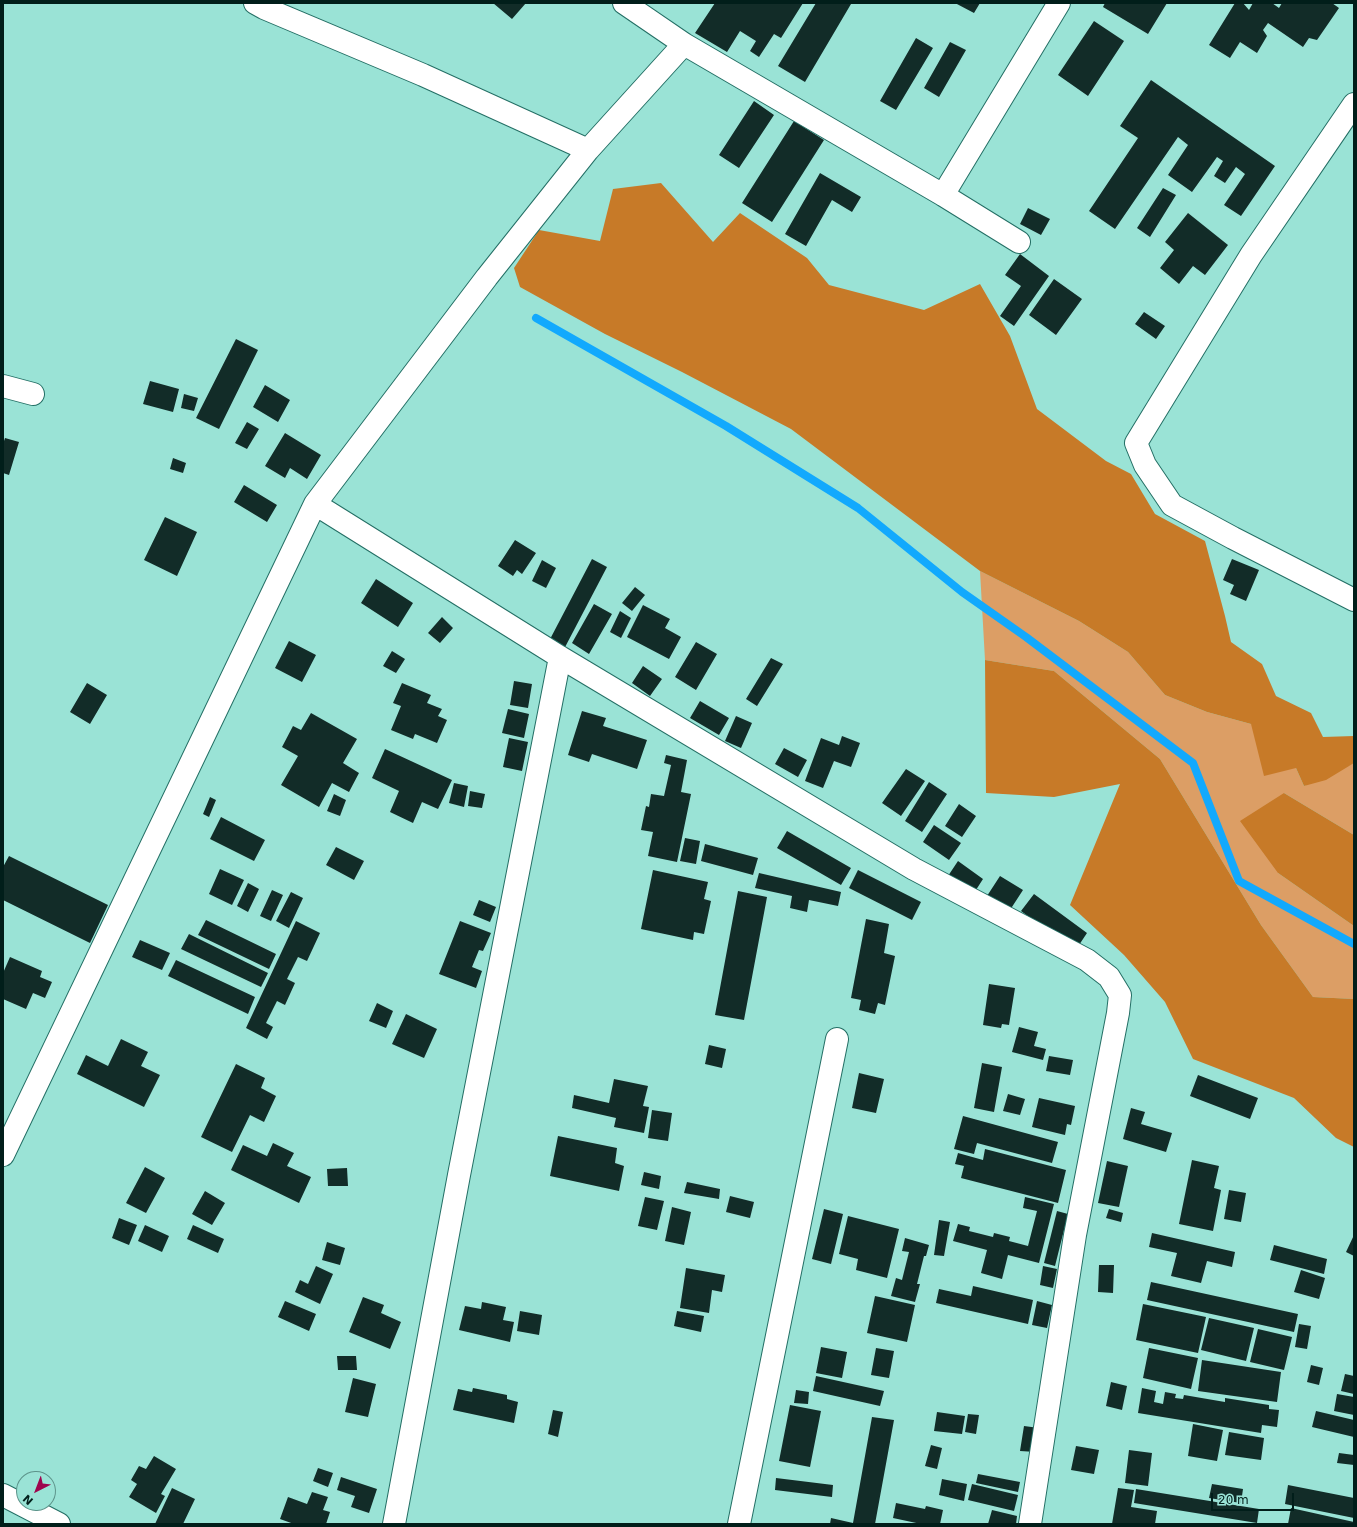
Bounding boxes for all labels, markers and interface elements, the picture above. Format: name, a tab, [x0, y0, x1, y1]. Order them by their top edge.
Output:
north arrow	[16, 1471, 56, 1511]
scale bar	[1213, 1485, 1296, 1511]
text: N	[21, 1492, 36, 1507]
text: 20 m	[1218, 1493, 1249, 1507]

